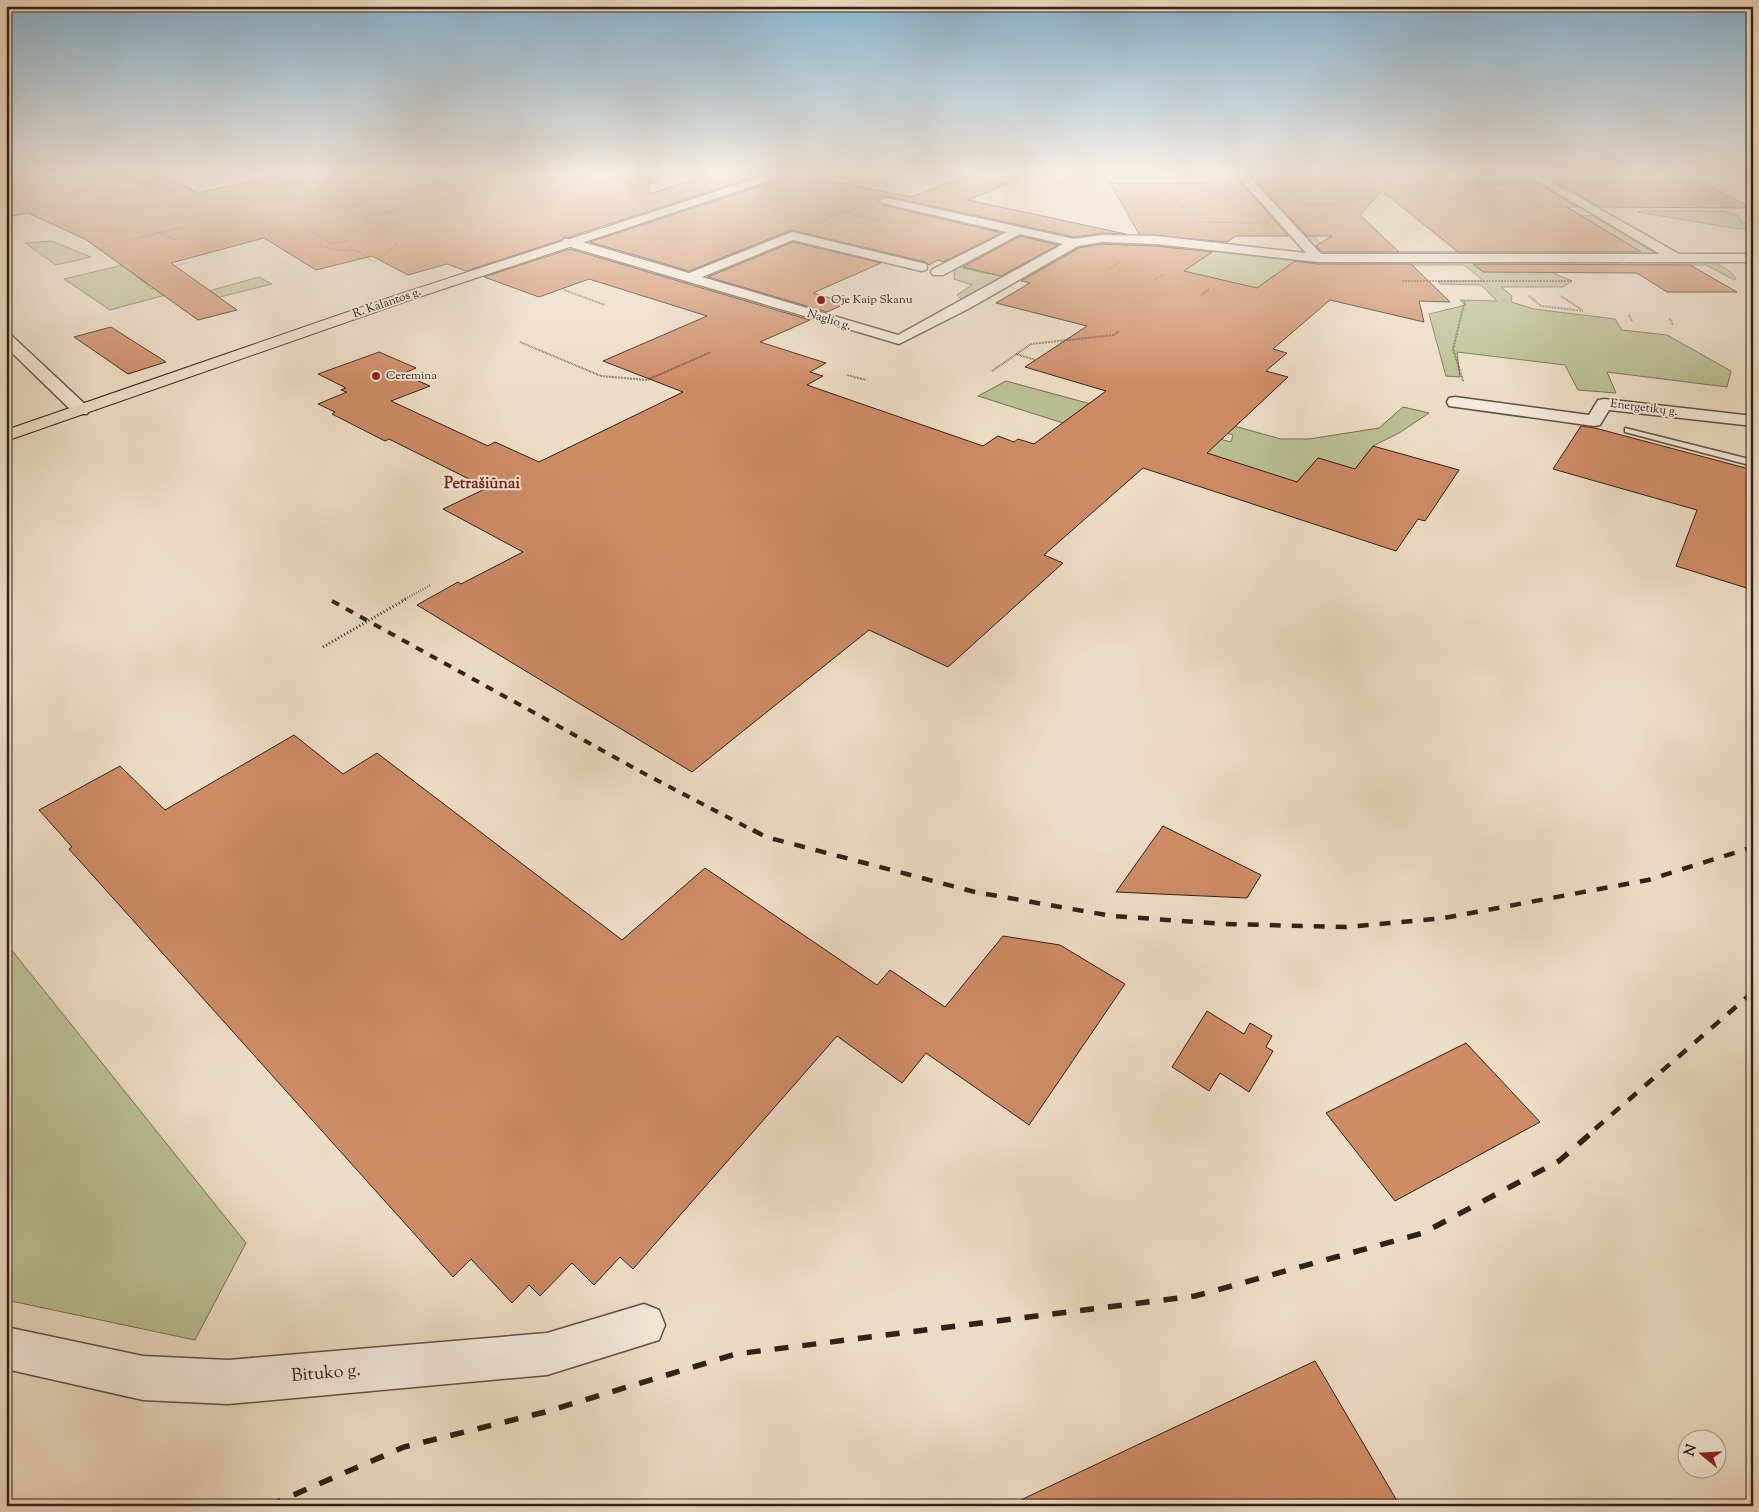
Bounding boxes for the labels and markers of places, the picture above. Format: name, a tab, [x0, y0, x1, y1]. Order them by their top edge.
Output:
place label: Oje Kaip Skanu	[831, 291, 913, 309]
marker: Oje Kaip Skanu	[815, 294, 827, 306]
place label: Ceremina	[386, 367, 437, 385]
marker: Ceremina	[370, 370, 382, 382]

